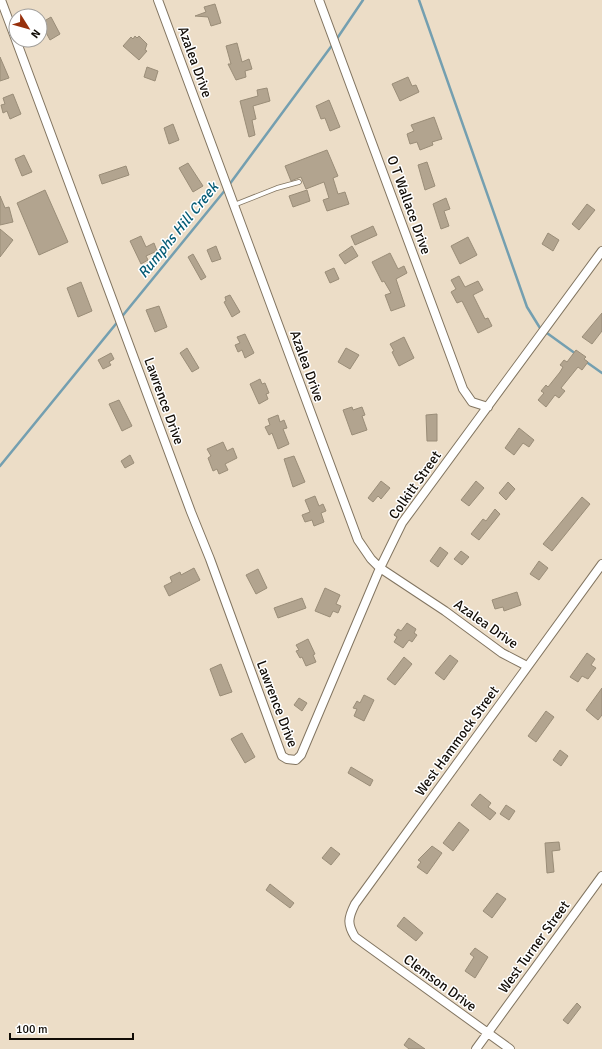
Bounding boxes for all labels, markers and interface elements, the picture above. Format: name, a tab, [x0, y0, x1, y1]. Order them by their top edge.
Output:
north arrow	[8, 8, 48, 48]
street label: Azalea Drive	[174, 24, 216, 100]
text: N	[28, 27, 43, 41]
street label: O T Wallace Drive	[383, 153, 435, 257]
water label: Rumphs Hill Creek	[134, 177, 223, 281]
street label: Azalea Drive	[286, 328, 328, 404]
street label: Lawrence Drive	[140, 355, 188, 447]
street label: Colkitt Street	[385, 447, 445, 523]
street label: Azalea Drive	[451, 596, 521, 652]
street label: Lawrence Drive	[253, 658, 301, 750]
street label: West Hammock Street	[411, 683, 503, 799]
street label: West Turner Street	[495, 897, 573, 997]
street label: Clemson Drive	[400, 951, 480, 1015]
scale bar	[10, 1015, 133, 1041]
text: 100 m	[16, 1022, 48, 1037]

